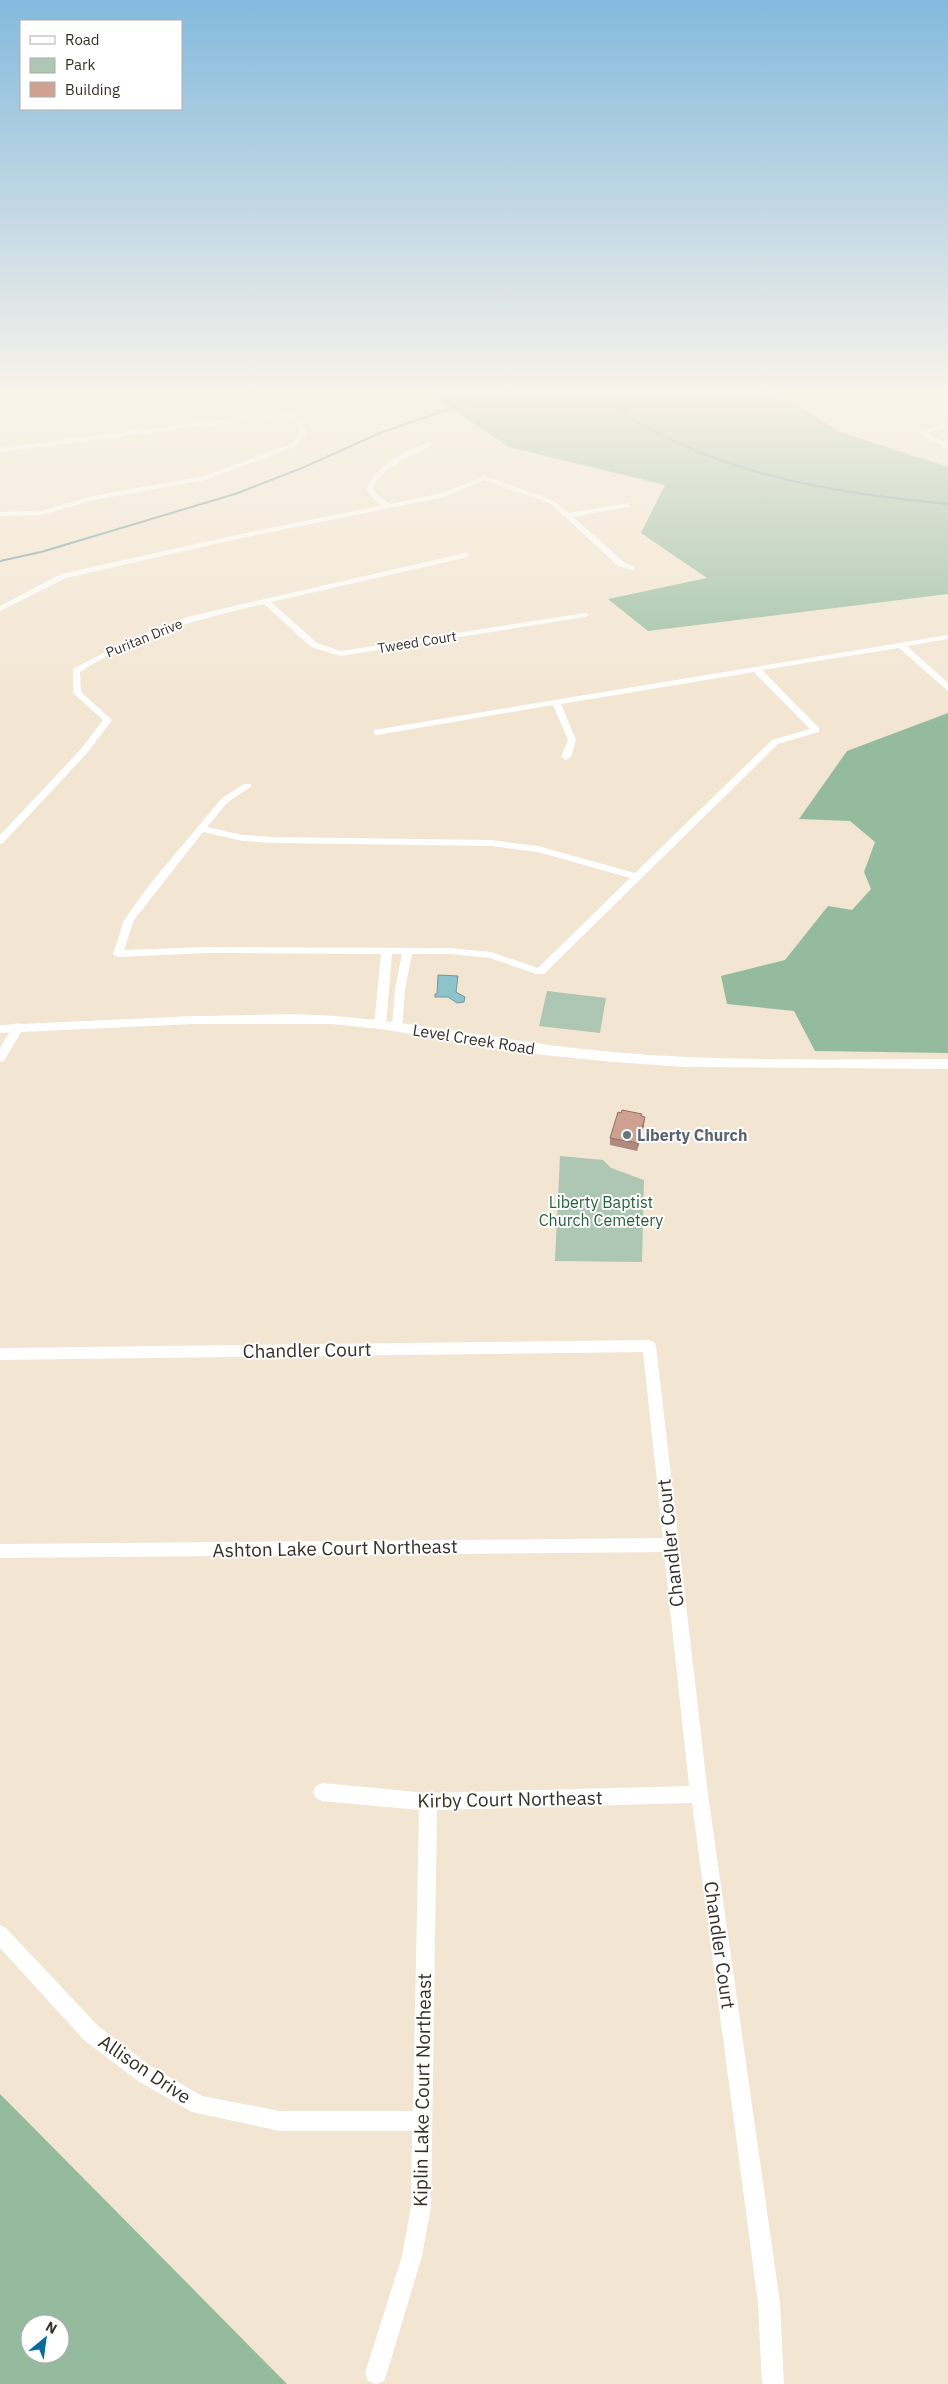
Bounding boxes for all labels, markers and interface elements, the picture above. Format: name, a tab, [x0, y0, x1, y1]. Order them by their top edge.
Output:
legend	[20, 20, 182, 110]
text: Road	[65, 30, 100, 49]
text: Park	[65, 55, 95, 74]
text: Building	[65, 80, 120, 99]
street label: Puritan Drive	[103, 614, 185, 662]
street label: Tweed Court	[376, 627, 458, 657]
street label: Level Creek Road	[411, 1019, 537, 1059]
place label: Liberty Church	[637, 1125, 747, 1145]
marker: Liberty Church	[621, 1129, 633, 1141]
park label: Liberty Baptist Church Cemetery	[539, 1192, 663, 1230]
street label: Chandler Court	[243, 1337, 371, 1363]
street label: Chandler Court	[651, 1478, 689, 1608]
street label: Ashton Lake Court Northeast	[212, 1534, 458, 1562]
street label: Kirby Court Northeast	[417, 1785, 603, 1813]
street label: Chandler Court	[699, 1880, 741, 2010]
street label: Kiplin Lake Court Northeast	[408, 1973, 436, 2207]
street label: Allison Drive	[94, 2029, 196, 2109]
north arrow	[20, 2314, 70, 2364]
text: N	[43, 2317, 60, 2338]

